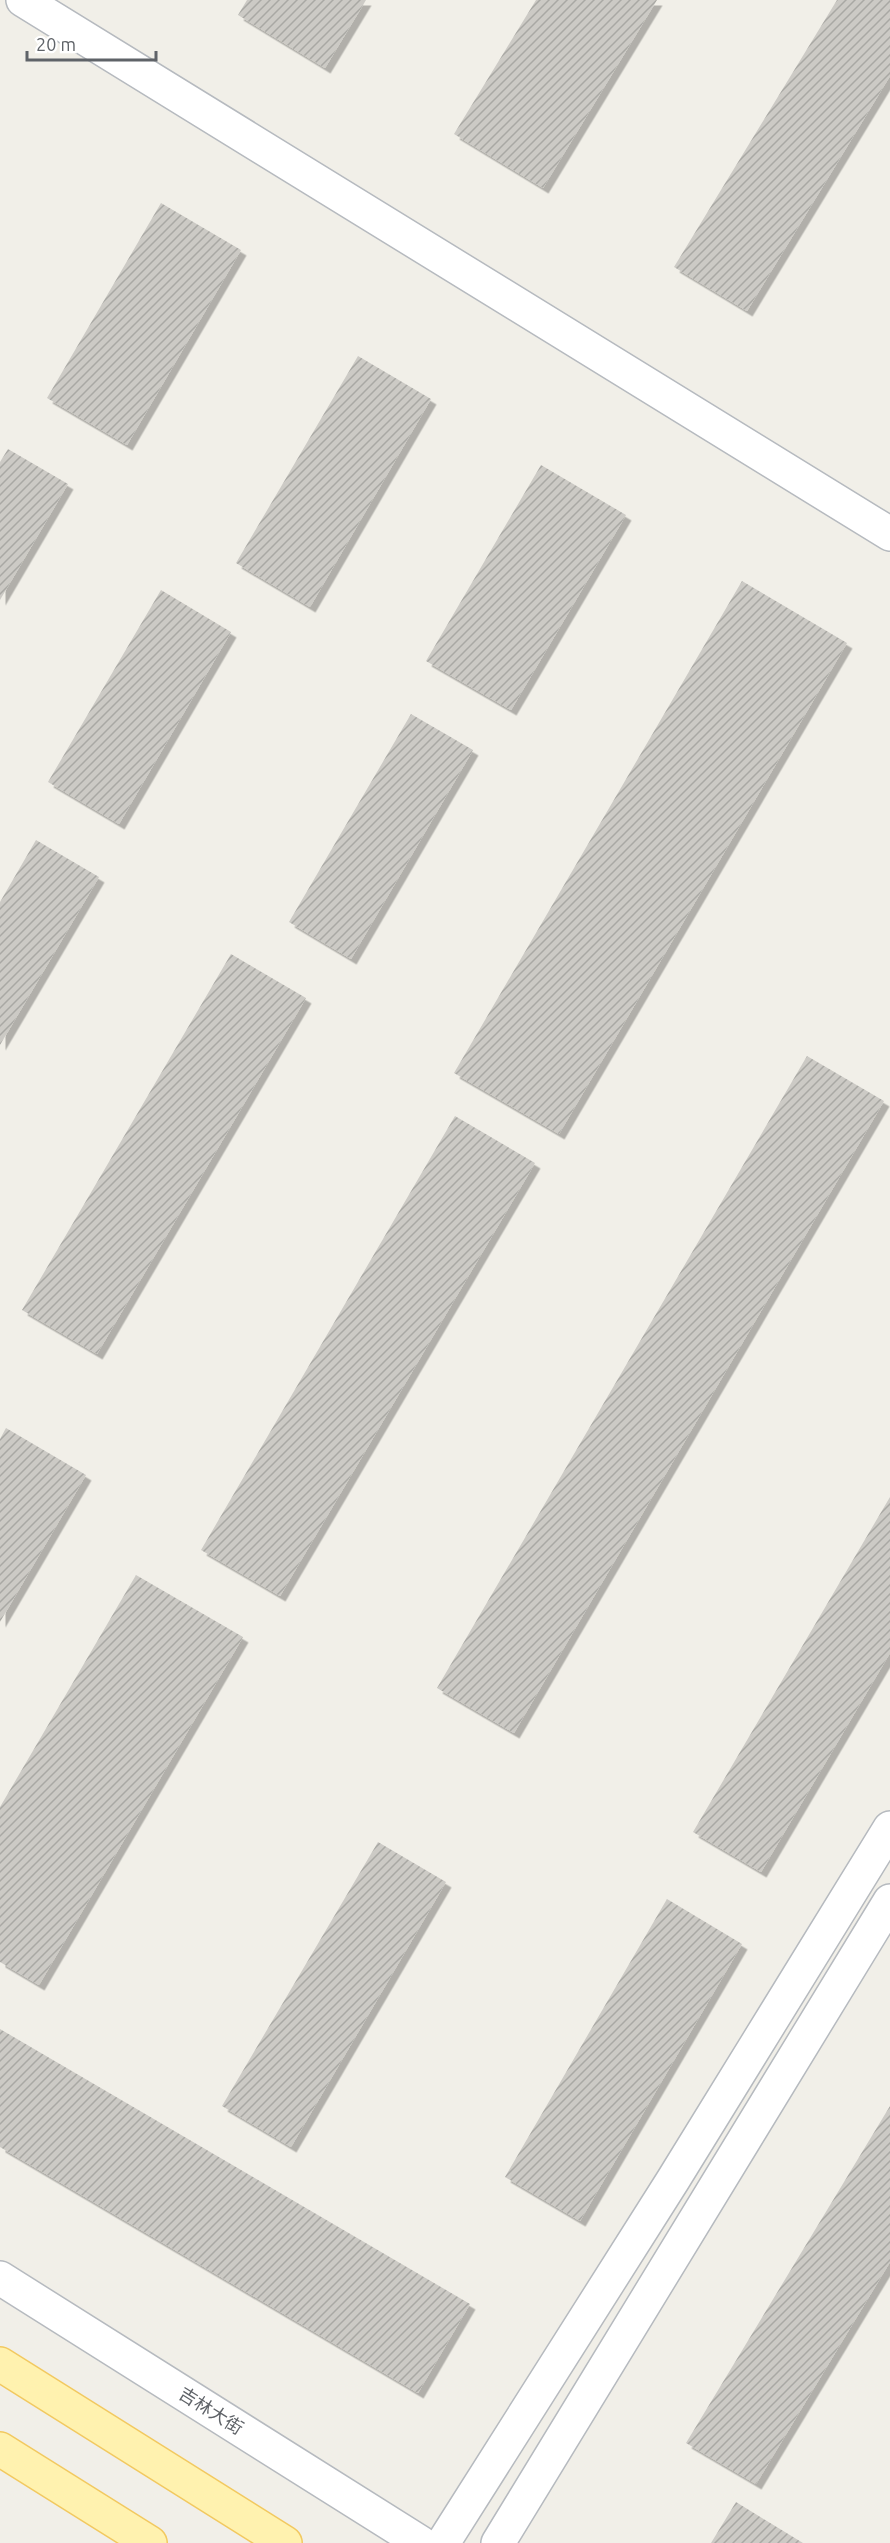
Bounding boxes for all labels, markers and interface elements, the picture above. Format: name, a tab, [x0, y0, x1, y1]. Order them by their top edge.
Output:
scale bar	[27, 24, 156, 62]
text: 20 m	[36, 34, 76, 54]
street label: 吉林大街	[176, 2383, 247, 2438]

